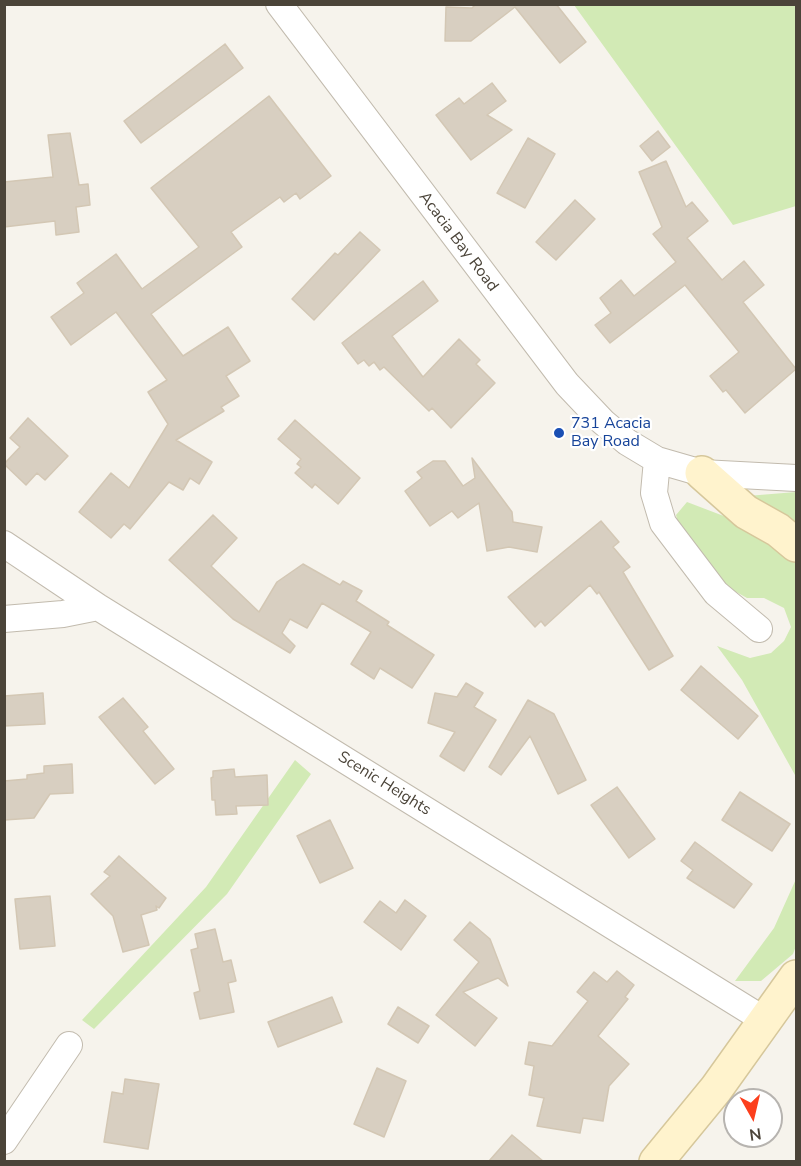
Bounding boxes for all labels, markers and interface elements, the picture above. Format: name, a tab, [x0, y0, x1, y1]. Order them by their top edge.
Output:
street label: Acacia Bay Road	[414, 188, 502, 296]
place label: 731 Acacia Bay Road	[571, 414, 651, 452]
marker: 731 Acacia Bay Road	[552, 426, 566, 440]
street label: Scenic Heights	[334, 748, 434, 820]
north arrow	[723, 1088, 783, 1148]
text: N	[748, 1122, 763, 1146]

